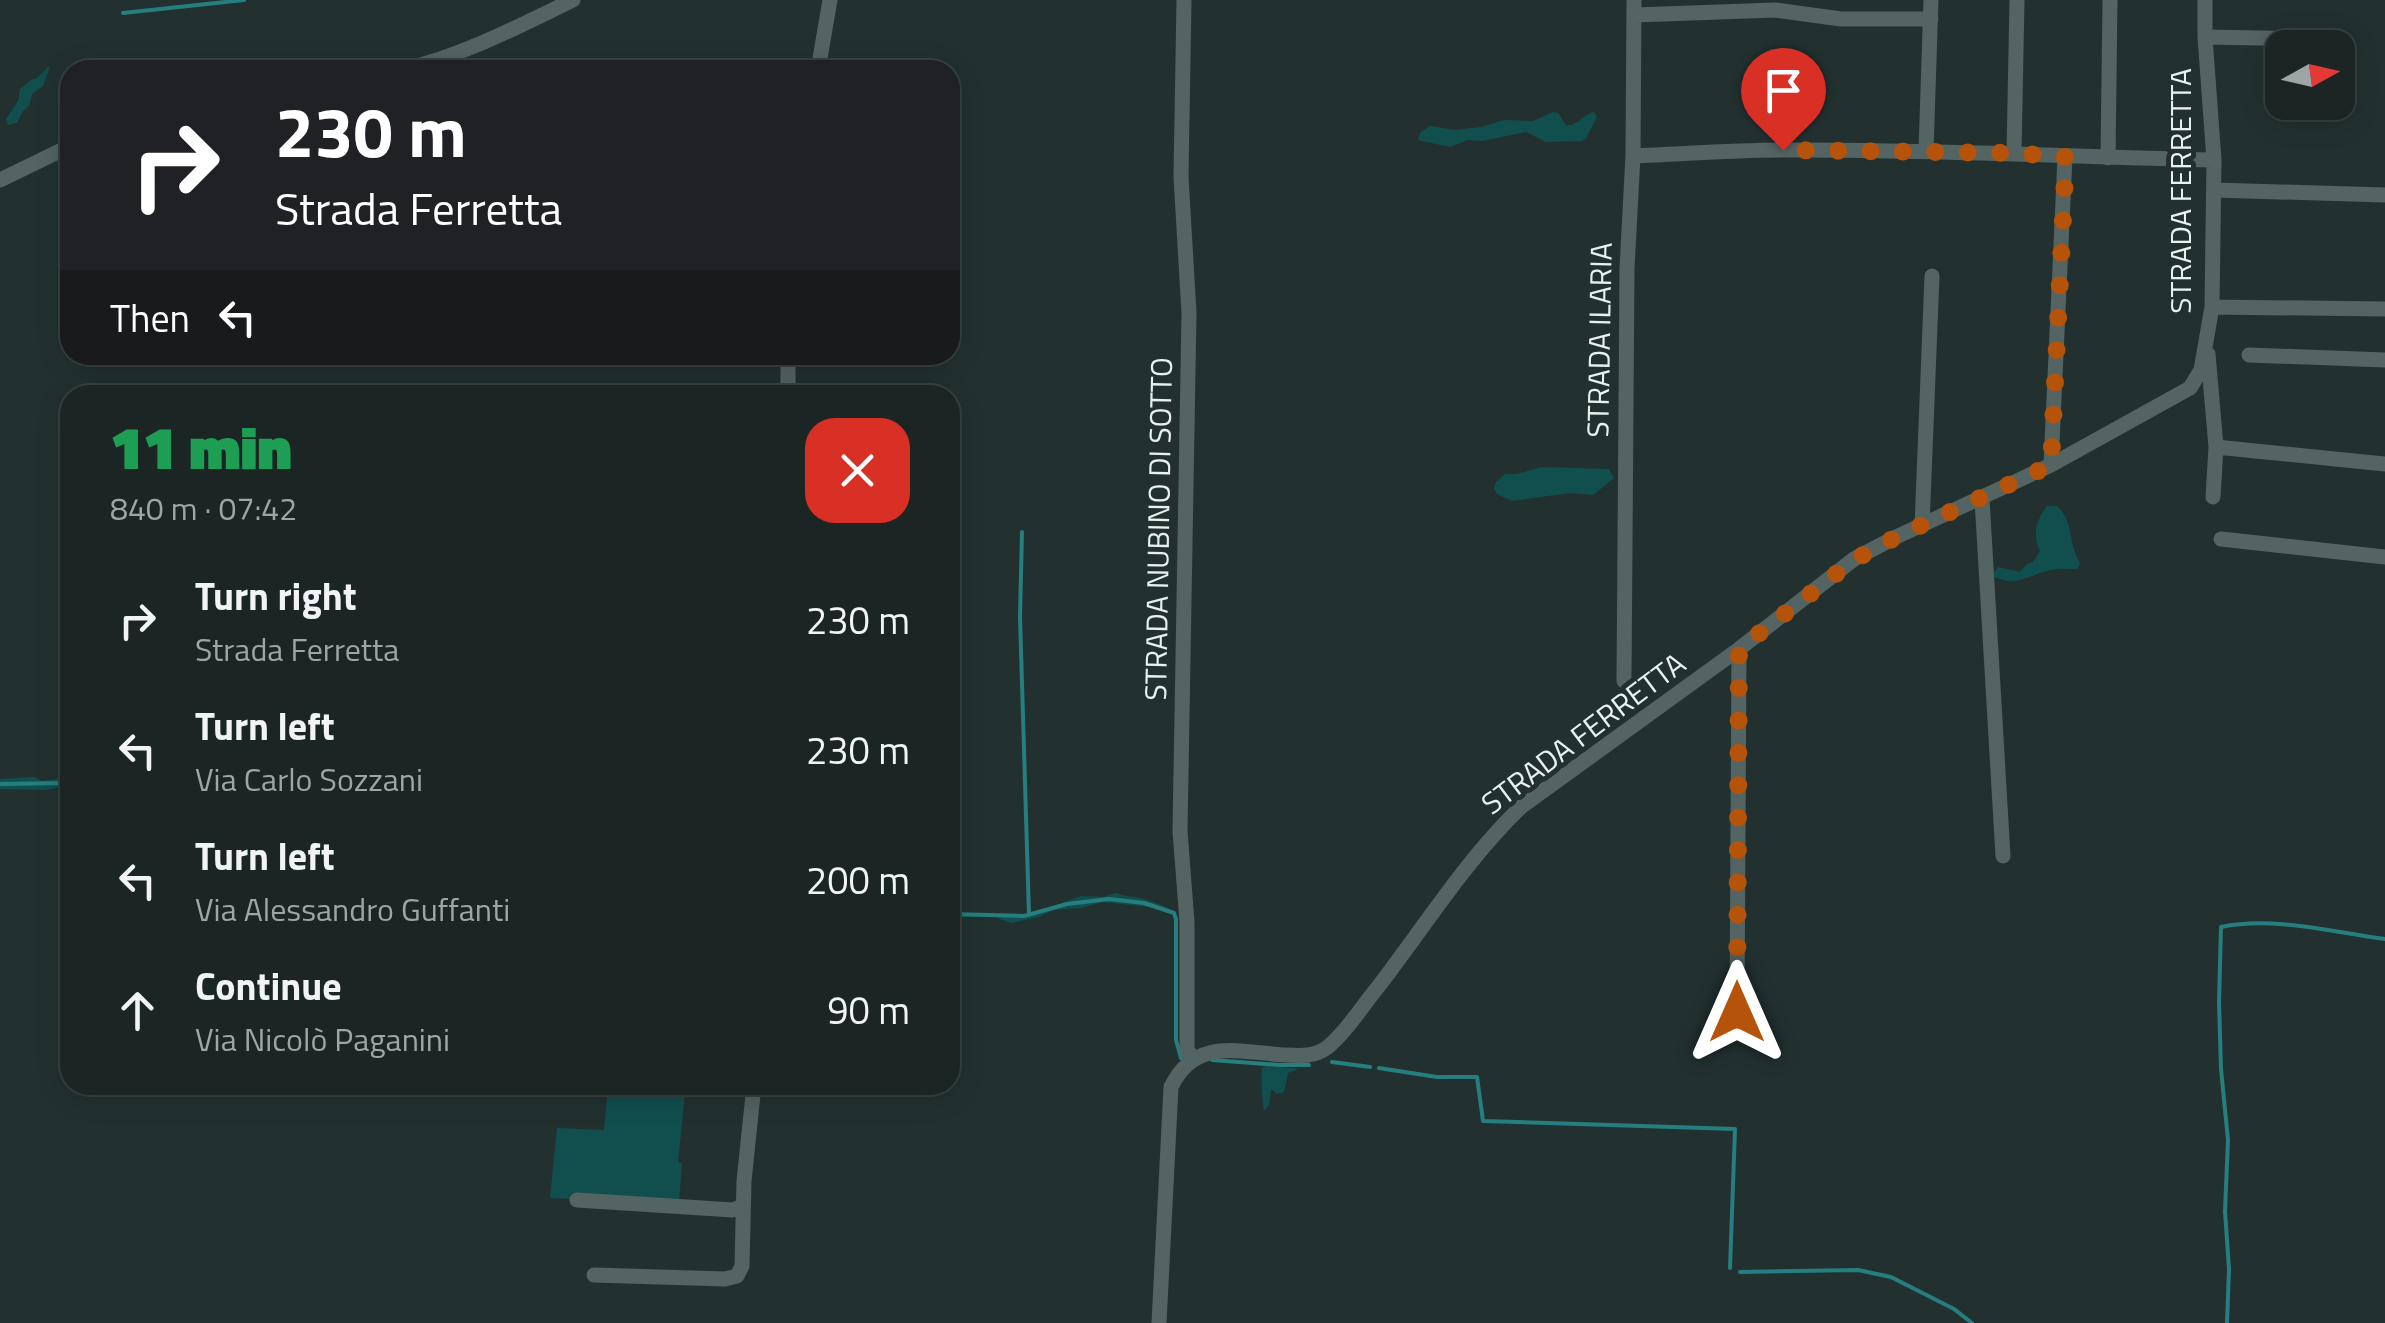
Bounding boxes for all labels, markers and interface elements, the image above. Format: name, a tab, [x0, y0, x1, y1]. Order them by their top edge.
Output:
north arrow	[2265, 30, 2355, 120]
map controls	[2265, 30, 2355, 120]
pin	[1741, 48, 1826, 151]
icon: arrive	[1756, 63, 1811, 118]
street label: STRADA FERRETTA	[2157, 68, 2203, 314]
text: 230 m	[275, 78, 467, 184]
icon: right	[110, 100, 240, 230]
text: Strada Ferretta	[275, 174, 562, 242]
street label: STRADA ILARIA	[1574, 242, 1624, 438]
text: Then	[110, 289, 190, 347]
icon: left	[210, 290, 265, 345]
street label: STRADA NUBINO DI SOTTO	[1132, 357, 1184, 701]
text: 11 min	[110, 401, 292, 492]
button: close	[805, 418, 910, 523]
text: 840 m · 07:42	[110, 484, 297, 532]
text: Turn right	[195, 567, 357, 625]
text: 230 m	[806, 591, 910, 649]
icon: right	[110, 593, 165, 648]
text: Strada Ferretta	[195, 625, 399, 673]
street label: STRADA FERRETTA	[1471, 641, 1695, 825]
text: Turn left	[195, 697, 335, 755]
text: 230 m	[806, 721, 910, 779]
icon: left	[110, 723, 165, 778]
text: Via Carlo Sozzani	[195, 755, 423, 803]
text: Turn left	[195, 827, 335, 885]
text: 200 m	[806, 851, 910, 909]
icon: left	[110, 853, 165, 908]
text: Via Alessandro Guffanti	[195, 885, 510, 933]
text: Continue	[195, 957, 342, 1015]
position arrow	[1685, 960, 1789, 1064]
text: 90 m	[827, 981, 910, 1039]
icon: ahead	[110, 983, 165, 1038]
text: Via Nicolò Paganini	[195, 1015, 450, 1063]

